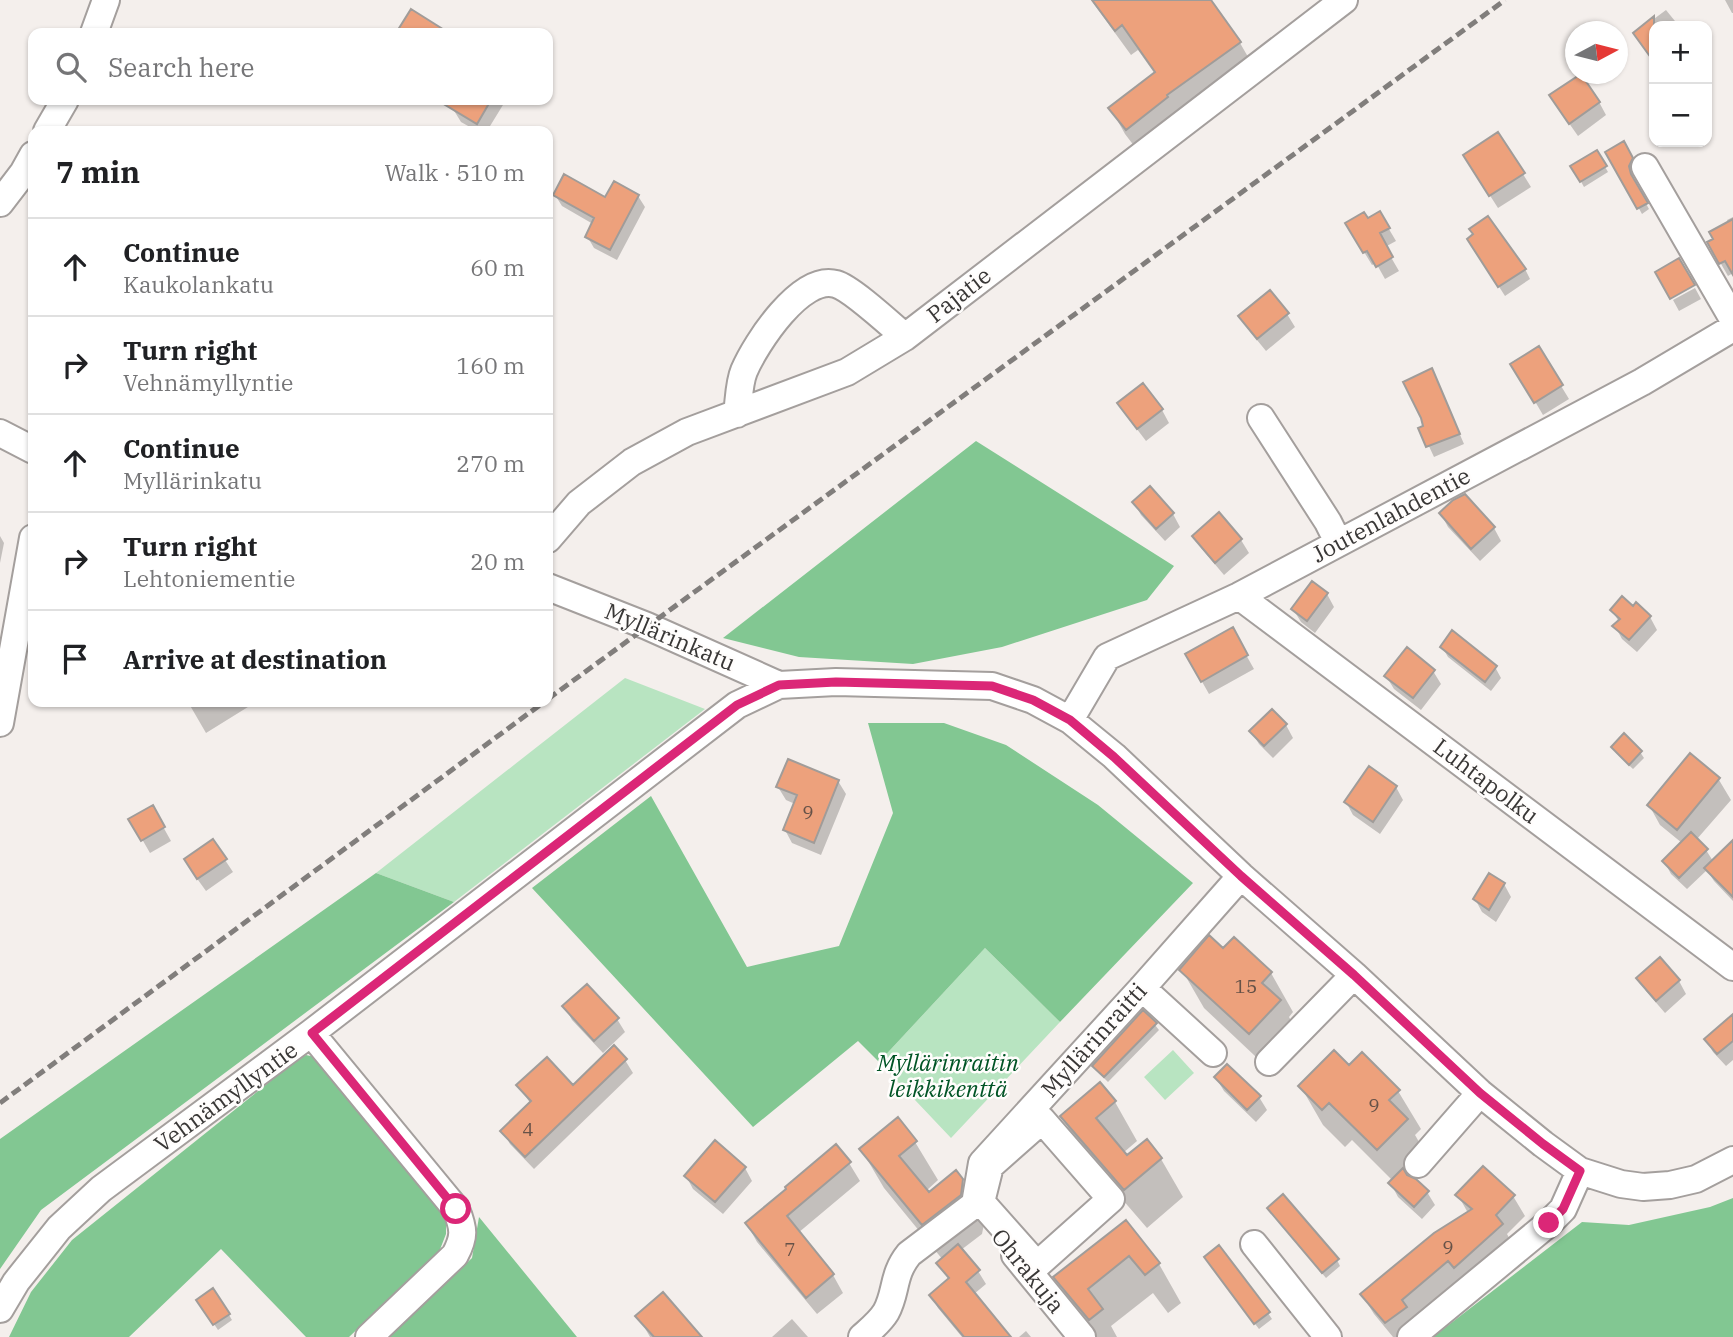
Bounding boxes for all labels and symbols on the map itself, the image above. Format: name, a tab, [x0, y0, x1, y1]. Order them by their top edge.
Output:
north arrow	[1565, 21, 1628, 84]
street label: Pajatie	[920, 260, 997, 329]
street label: Joutenlahdentie	[1306, 460, 1475, 568]
street label: Myllärinkatu	[601, 595, 740, 677]
street label: Luhtapolku	[1428, 731, 1545, 830]
house number: 9	[802, 800, 814, 824]
house number: 15	[1235, 974, 1257, 998]
street label: Myllärinraitti	[1034, 976, 1153, 1103]
street label: Vehnämyllyntie	[148, 1034, 303, 1158]
park label: Myllärinraitin leikkikenttä	[876, 1047, 1019, 1103]
house number: 9	[1368, 1093, 1380, 1117]
house number: 4	[522, 1117, 534, 1141]
route start	[440, 1193, 471, 1224]
route end	[1533, 1207, 1564, 1238]
street label: Ohrakuja	[985, 1222, 1072, 1319]
house number: 9	[1442, 1235, 1454, 1259]
house number: 7	[784, 1237, 796, 1261]

